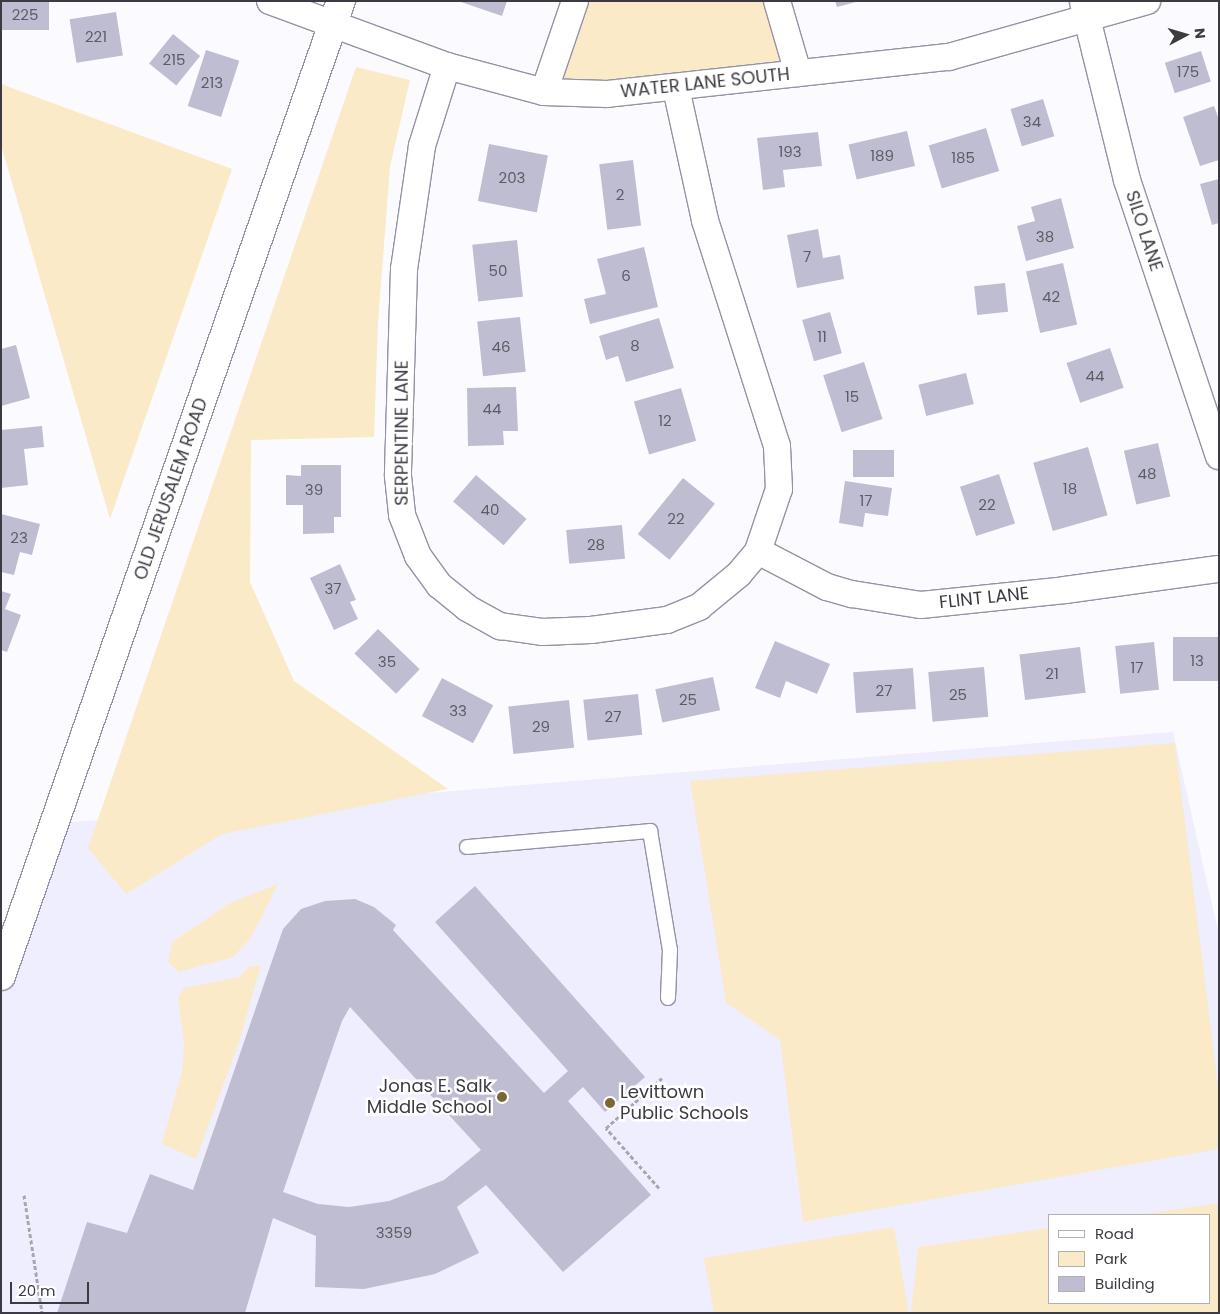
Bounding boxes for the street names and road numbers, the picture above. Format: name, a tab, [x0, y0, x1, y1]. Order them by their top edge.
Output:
street label: WATER LANE SOUTH	[619, 63, 791, 103]
street label: SILO LANE	[1121, 188, 1167, 274]
street label: SERPENTINE LANE	[391, 360, 413, 506]
street label: OLD JERUSALEM ROAD	[130, 395, 212, 583]
street label: FLINT LANE	[938, 583, 1030, 613]

